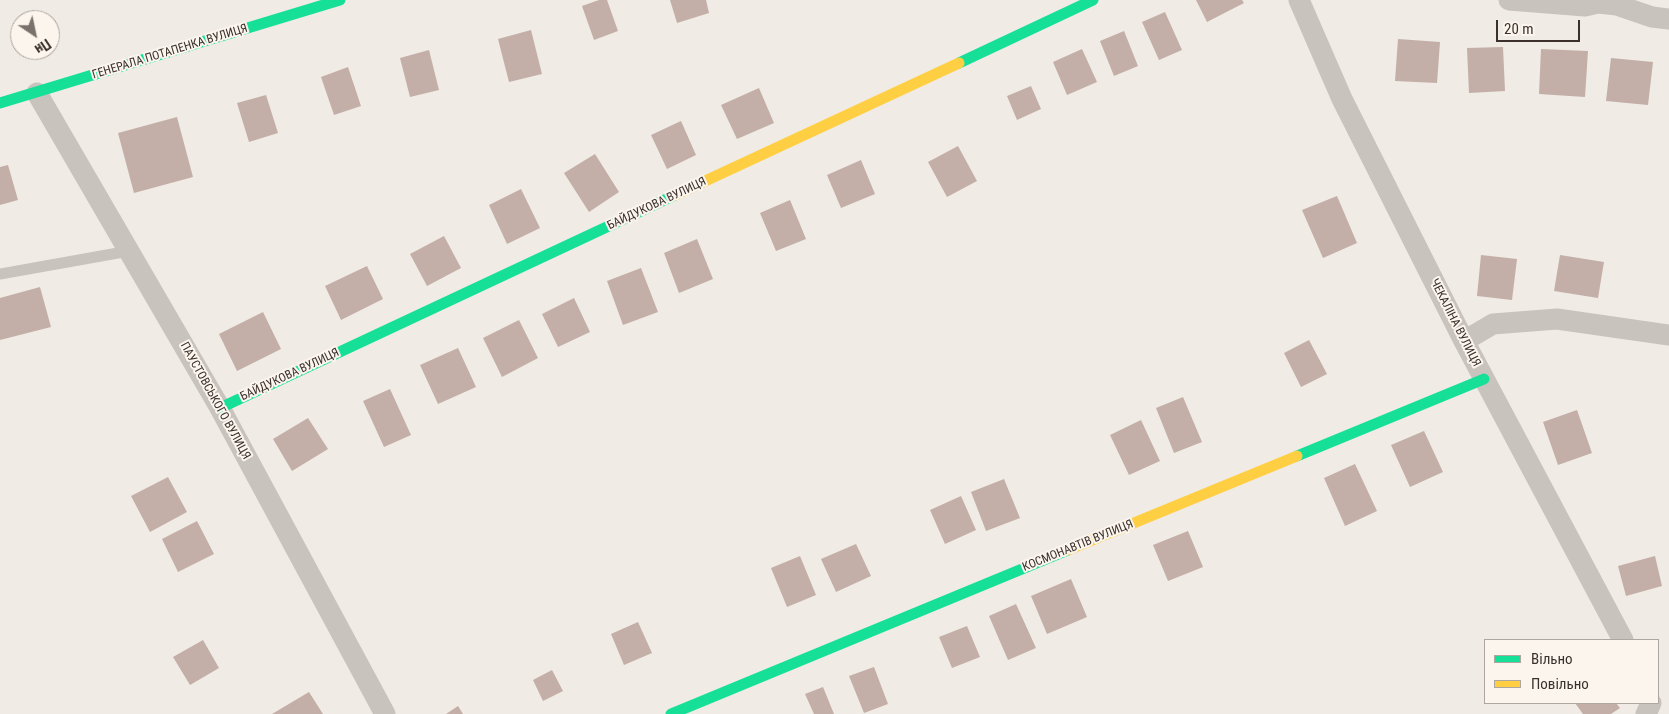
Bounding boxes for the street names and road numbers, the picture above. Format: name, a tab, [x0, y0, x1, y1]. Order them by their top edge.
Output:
street label: ГЕНЕРАЛА ПОТАПЕНКА ВУЛИЦЯ	[91, 21, 249, 83]
street label: БАЙДУКОВА ВУЛИЦЯ	[605, 175, 709, 233]
street label: ЧЕКАЛІНА ВУЛИЦЯ	[1427, 277, 1483, 369]
street label: ПАУСТОВСЬКОГО ВУЛИЦЯ	[177, 340, 253, 462]
street label: БАЙДУКОВА ВУЛИЦЯ	[238, 346, 342, 404]
street label: КОСМОНАВТІВ ВУЛИЦЯ	[1020, 517, 1136, 575]

